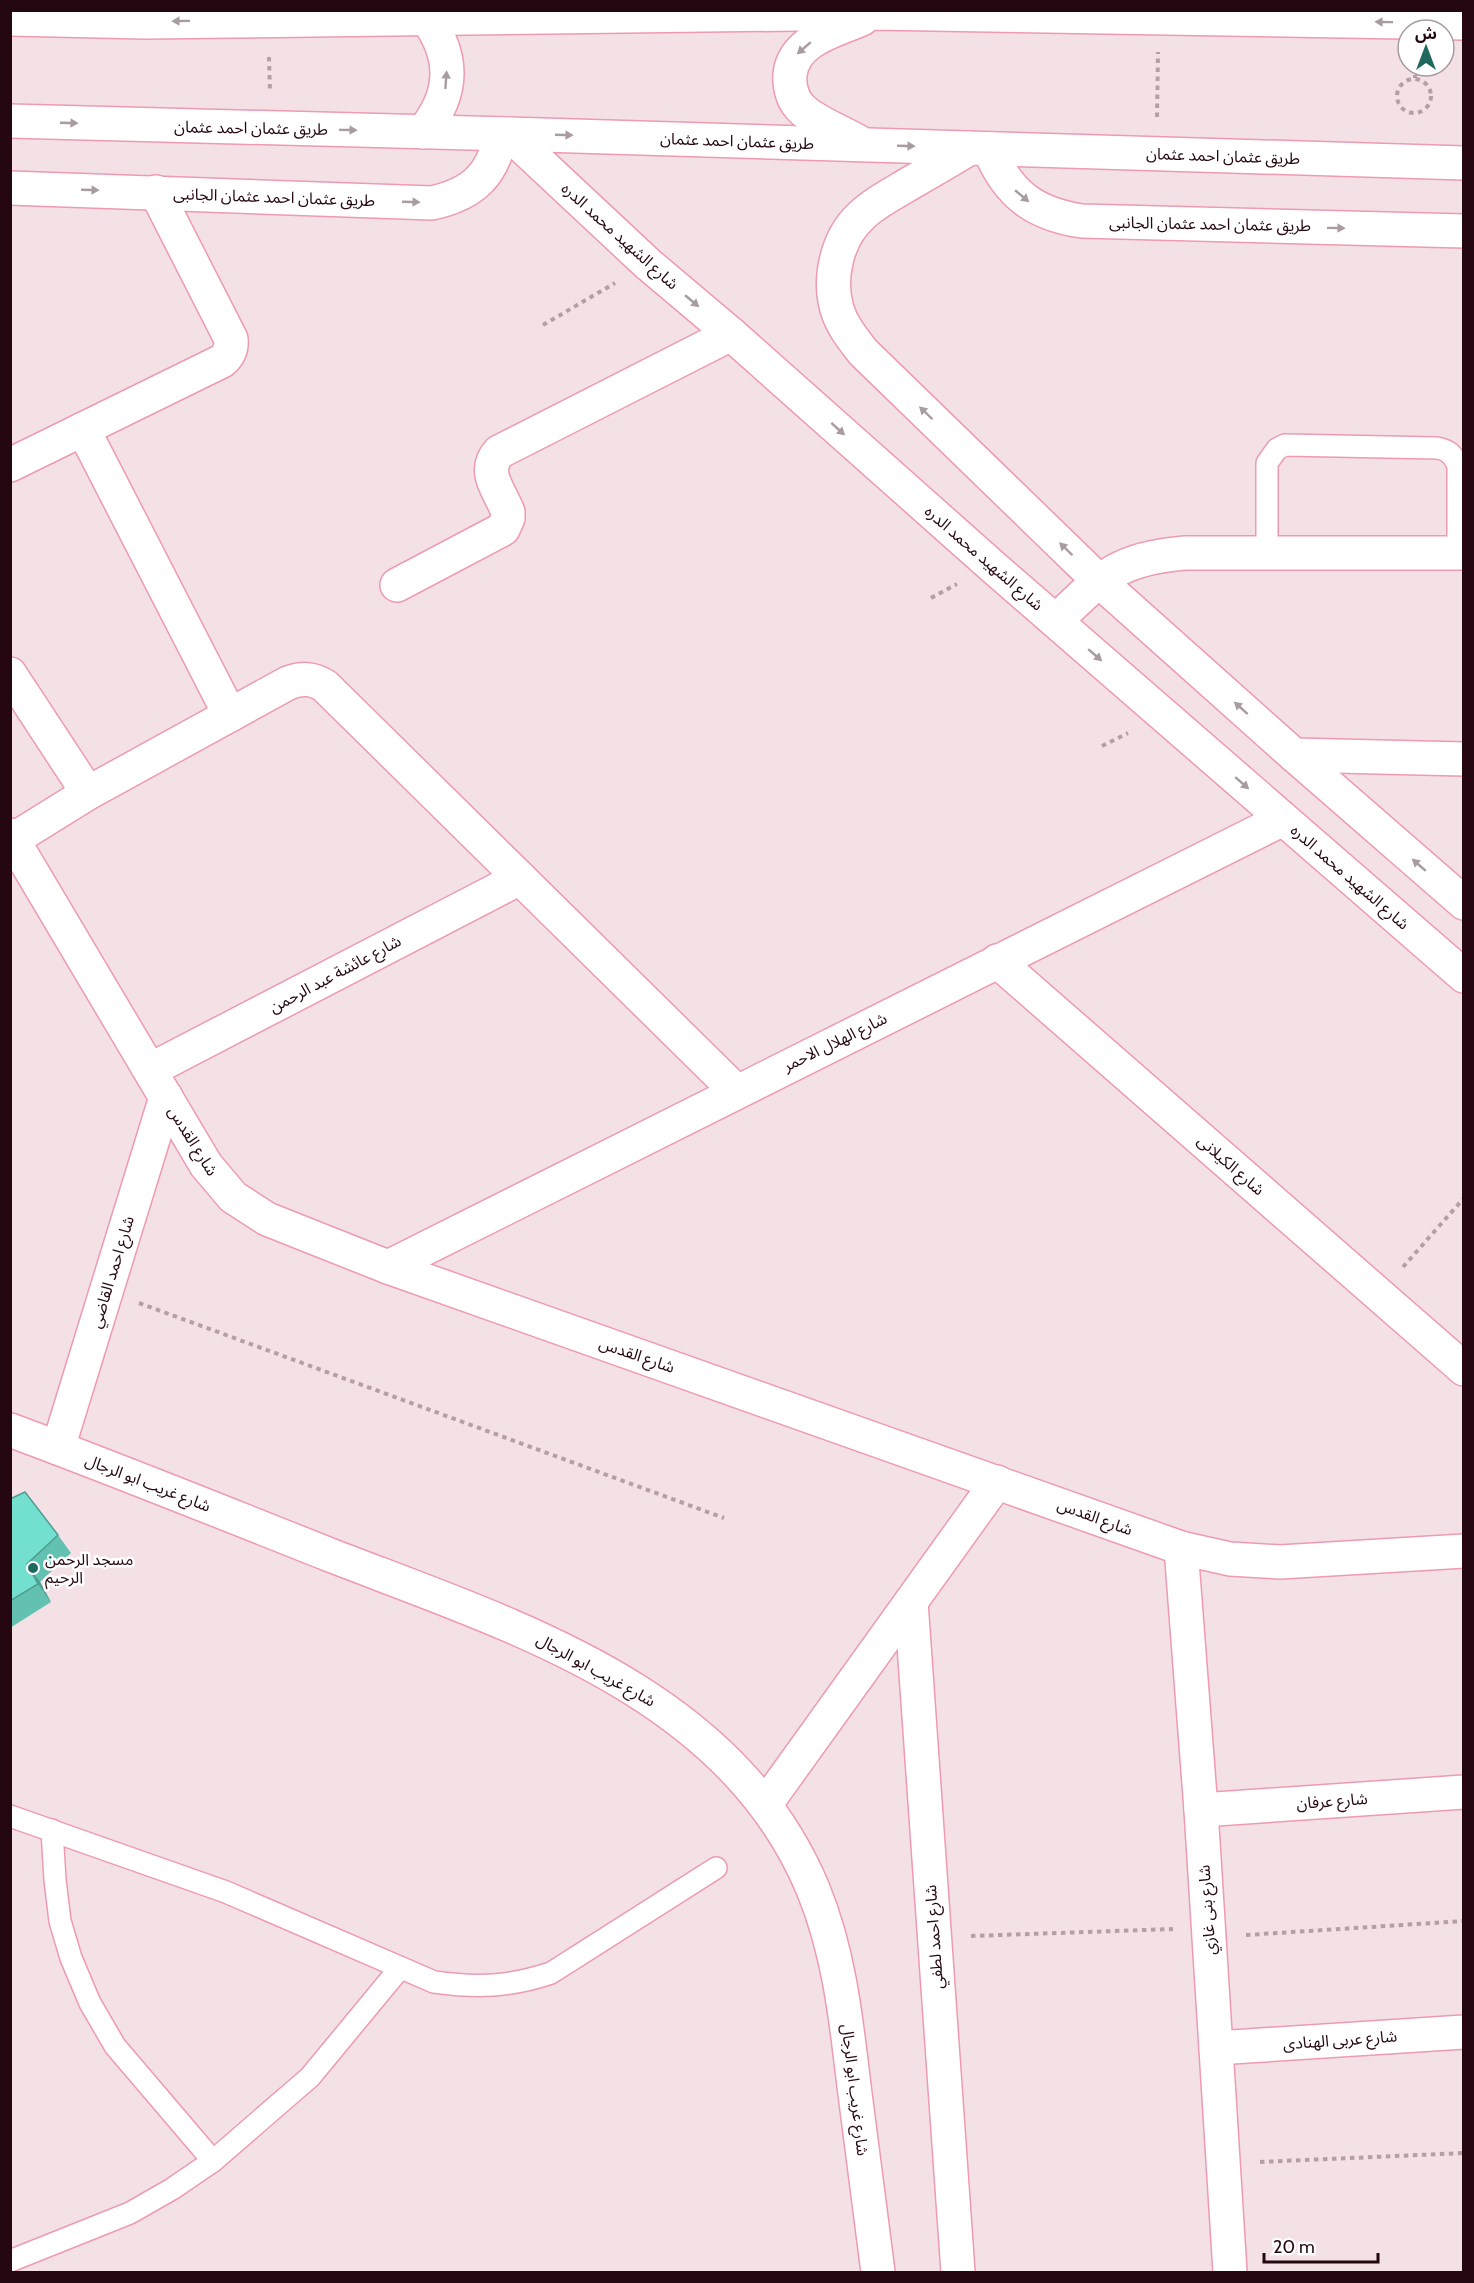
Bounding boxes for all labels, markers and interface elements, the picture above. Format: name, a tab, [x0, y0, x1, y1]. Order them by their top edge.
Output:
one-way arrow	[172, 16, 191, 26]
one-way arrow	[1375, 17, 1394, 27]
north arrow	[1396, 18, 1456, 78]
text: ش	[1415, 24, 1437, 43]
one-way arrow	[797, 41, 812, 54]
one-way arrow	[441, 70, 451, 89]
street label: طريق عثمان احمد عثمان	[174, 117, 328, 140]
one-way arrow	[59, 118, 78, 128]
one-way arrow	[338, 125, 357, 135]
street label: طريق عثمان احمد عثمان	[660, 129, 814, 154]
one-way arrow	[554, 131, 573, 140]
one-way arrow	[896, 141, 915, 151]
street label: طريق عثمان احمد عثمان	[1146, 144, 1300, 169]
street label: شارع الشهيد محمد الدره	[556, 179, 682, 296]
street label: طريق عثمان احمد عثمان الجانبى	[173, 184, 375, 211]
one-way arrow	[80, 186, 99, 195]
one-way arrow	[1014, 190, 1029, 202]
one-way arrow	[401, 197, 420, 207]
street label: طريق عثمان احمد عثمان الجانبى	[1109, 213, 1311, 236]
one-way arrow	[1327, 223, 1346, 232]
one-way arrow	[684, 294, 699, 307]
one-way arrow	[919, 407, 934, 420]
one-way arrow	[830, 422, 845, 435]
street label: شارع الشهيد محمد الدره	[919, 501, 1047, 617]
one-way arrow	[1058, 542, 1073, 556]
one-way arrow	[1087, 648, 1102, 661]
one-way arrow	[1234, 702, 1249, 715]
one-way arrow	[1234, 776, 1249, 789]
street label: شارع الشهيد محمد الدره	[1285, 820, 1413, 936]
one-way arrow	[1411, 858, 1427, 871]
street label: شارع عائشة عبد الرحمن	[266, 931, 406, 1019]
street label: شارع الهلال الاحمر	[779, 1009, 891, 1079]
street label: شارع القدس	[162, 1103, 222, 1181]
street label: شارع الكيلانى	[1192, 1131, 1268, 1202]
street label: شارع احمد القاضي	[86, 1214, 141, 1331]
street label: شارع القدس	[596, 1333, 677, 1380]
street label: شارع غريب ابو الرجال	[82, 1450, 213, 1518]
street label: شارع القدس	[1054, 1495, 1135, 1542]
place label: مسجد الرحمن الرحيم	[45, 1550, 133, 1590]
marker: مسجد الرحمن الرحيم	[26, 1561, 40, 1575]
street label: شارع غريب ابو الرجال	[532, 1630, 659, 1713]
street label: شارع عرفان	[1296, 1789, 1369, 1816]
street label: شارع بنى غازي	[1194, 1864, 1223, 1956]
street label: شارع احمد لطفي	[921, 1884, 950, 1990]
street label: شارع غريب ابو الرجال	[835, 2023, 873, 2157]
street label: شارع عربى الهنادى	[1282, 2027, 1398, 2056]
scale bar	[1264, 2226, 1378, 2264]
text: 20 m	[1273, 2236, 1315, 2258]

